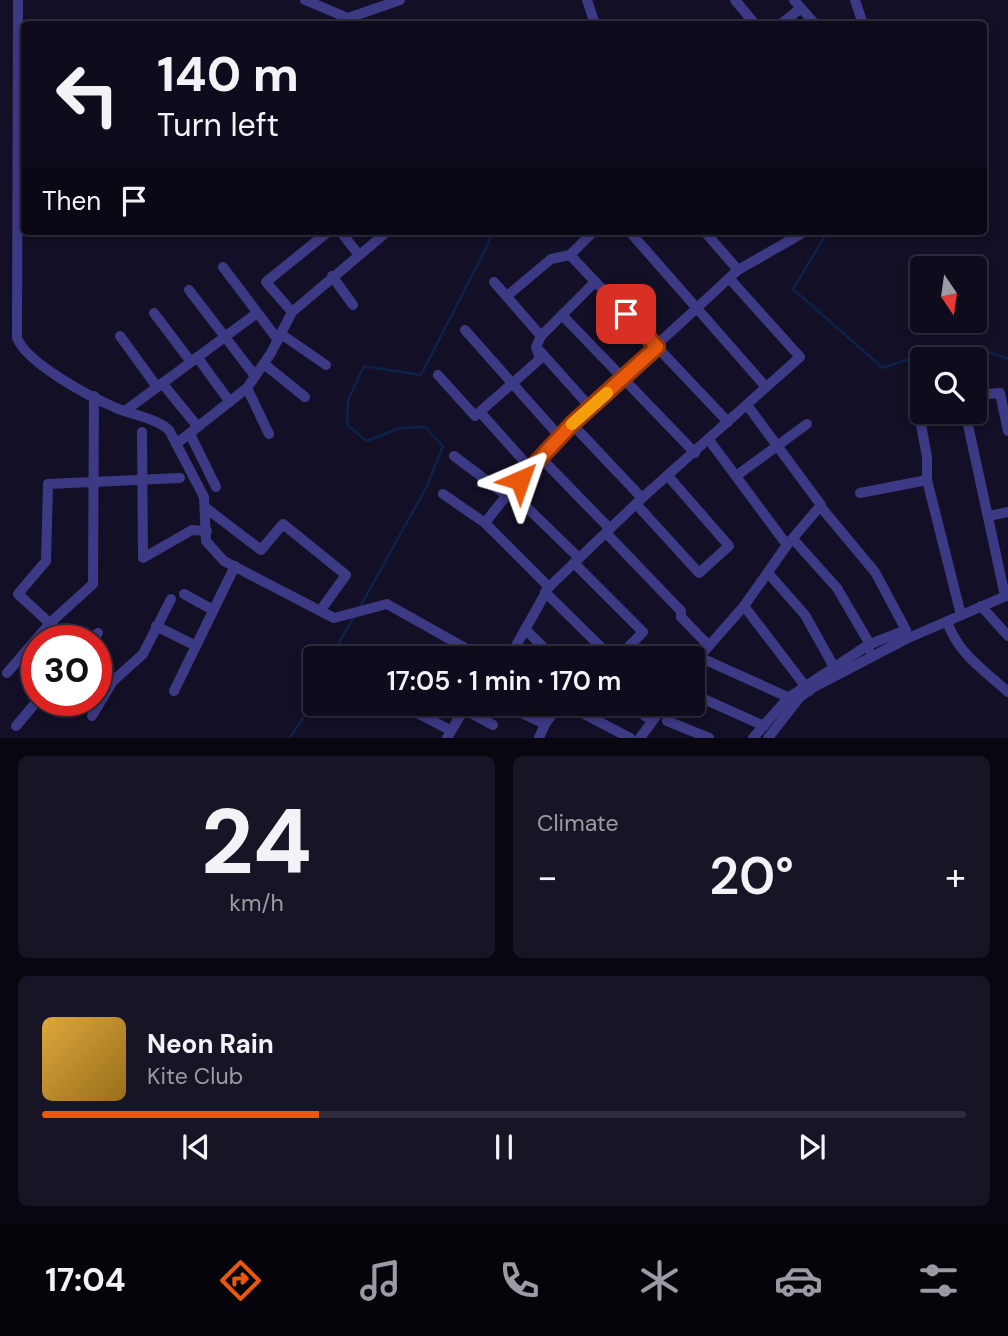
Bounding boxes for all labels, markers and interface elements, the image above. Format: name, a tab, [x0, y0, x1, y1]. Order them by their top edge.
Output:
text: 140 m	[157, 42, 299, 106]
icon: left	[42, 49, 133, 140]
text: Turn left	[157, 104, 279, 146]
icon: arrive	[115, 182, 153, 220]
text: Then	[42, 184, 101, 218]
north arrow	[910, 256, 987, 332]
map controls	[910, 256, 987, 424]
pin	[596, 284, 656, 344]
icon: arrive	[607, 295, 645, 333]
button: search	[910, 347, 987, 424]
position arrow	[483, 443, 557, 517]
speed limit sign: 30	[21, 625, 112, 716]
text: 17:05 · 1 min · 170 m	[387, 664, 621, 698]
text: 24	[201, 783, 312, 901]
text: Climate	[537, 808, 619, 838]
text: 20°	[709, 842, 794, 910]
text: −	[537, 852, 558, 902]
text: +	[945, 852, 966, 902]
text: km/h	[229, 888, 284, 918]
text: Neon Rain	[147, 1027, 274, 1061]
text: Kite Club	[147, 1061, 243, 1091]
icon: previous	[177, 1128, 215, 1166]
icon: pause	[485, 1128, 523, 1166]
icon: next	[793, 1128, 831, 1166]
icon: directions	[216, 1256, 265, 1305]
icon: music	[356, 1256, 405, 1305]
icon: phone	[495, 1256, 544, 1305]
icon: climate	[635, 1256, 684, 1305]
icon: car	[774, 1256, 823, 1305]
icon: filters	[914, 1256, 963, 1305]
text: 17:04	[45, 1259, 126, 1301]

